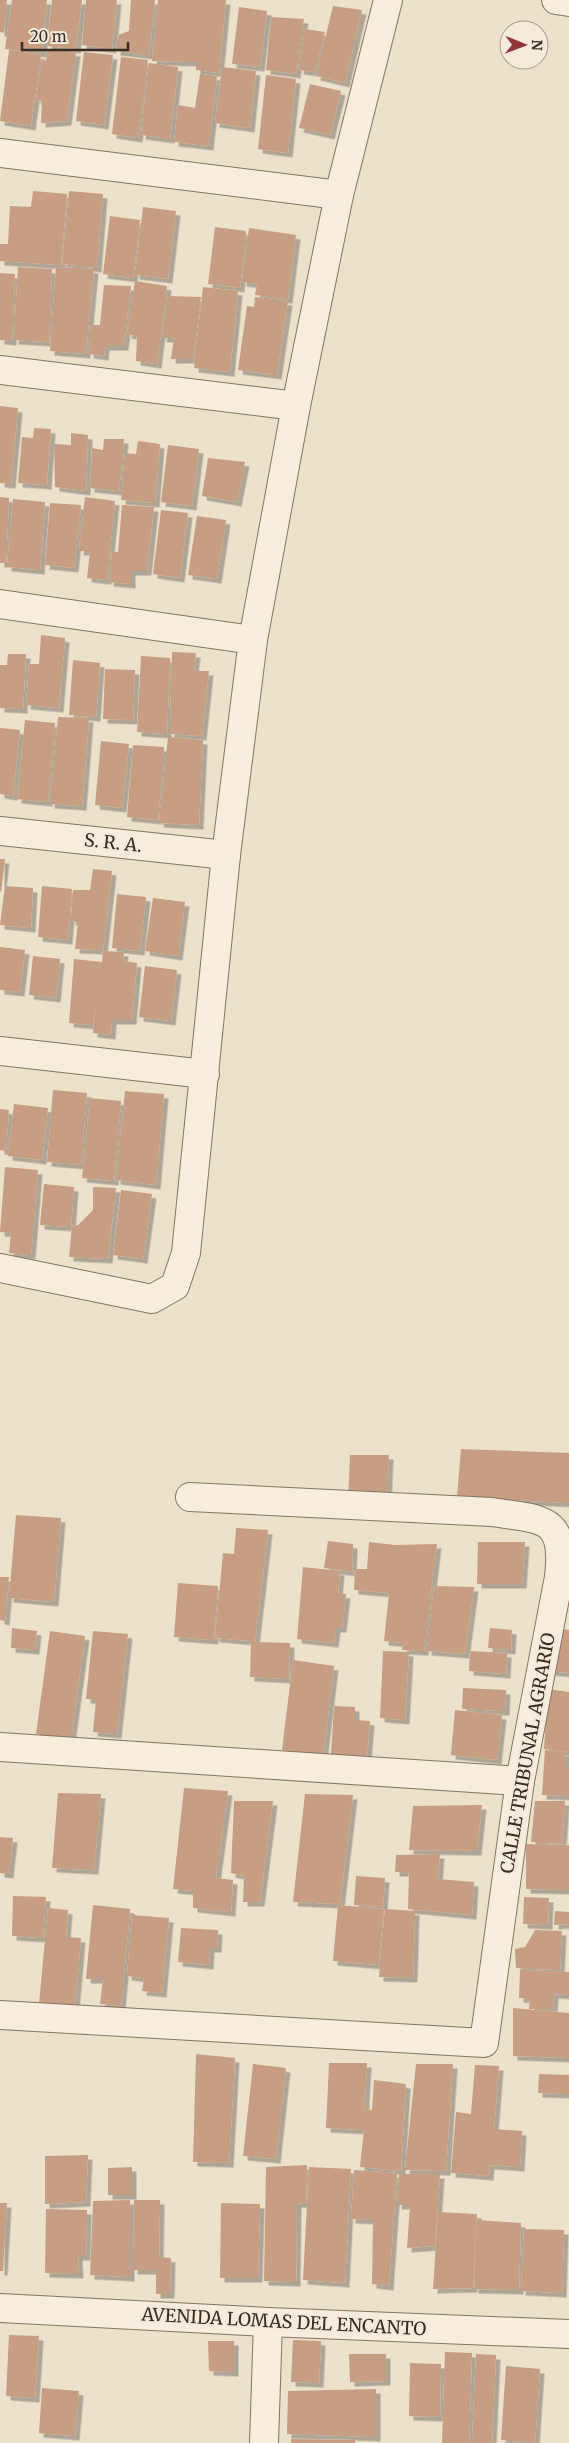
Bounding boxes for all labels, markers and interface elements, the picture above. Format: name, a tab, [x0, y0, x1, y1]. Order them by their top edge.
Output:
scale bar	[22, 20, 129, 52]
north arrow	[499, 20, 549, 70]
text: 20 m	[30, 27, 67, 46]
text: N	[528, 40, 546, 51]
street label: S. R. A.	[83, 828, 143, 857]
street label: CALLE TRIBUNAL AGRARIO	[495, 1631, 560, 1875]
street label: AVENIDA LOMAS DEL ENCANTO	[140, 2303, 427, 2340]

